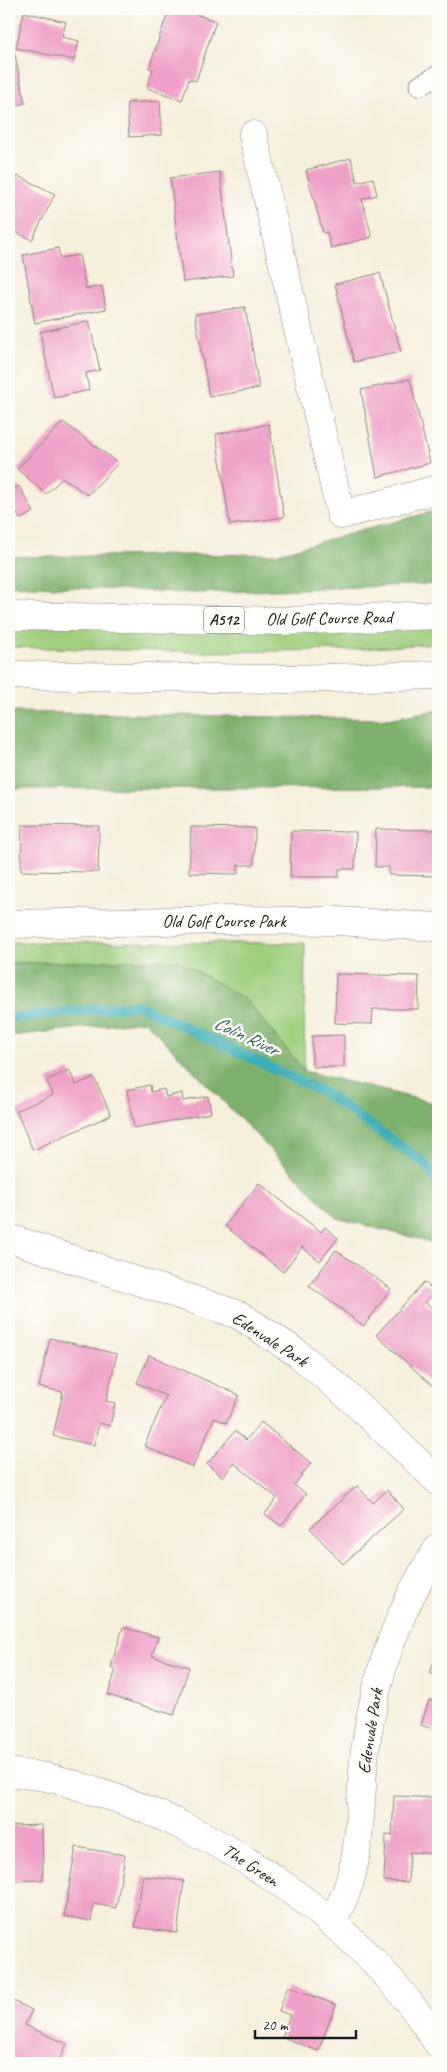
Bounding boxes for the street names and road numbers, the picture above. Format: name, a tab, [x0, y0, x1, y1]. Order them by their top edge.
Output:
road number: A512	[204, 606, 244, 634]
street label: Old Golf Course Road	[266, 606, 395, 630]
street label: Old Golf Course Park	[162, 910, 287, 932]
street label: Edenvale Park	[228, 1306, 313, 1372]
street label: Edenvale Park	[352, 1686, 388, 1775]
street label: The Green	[219, 1839, 284, 1892]

